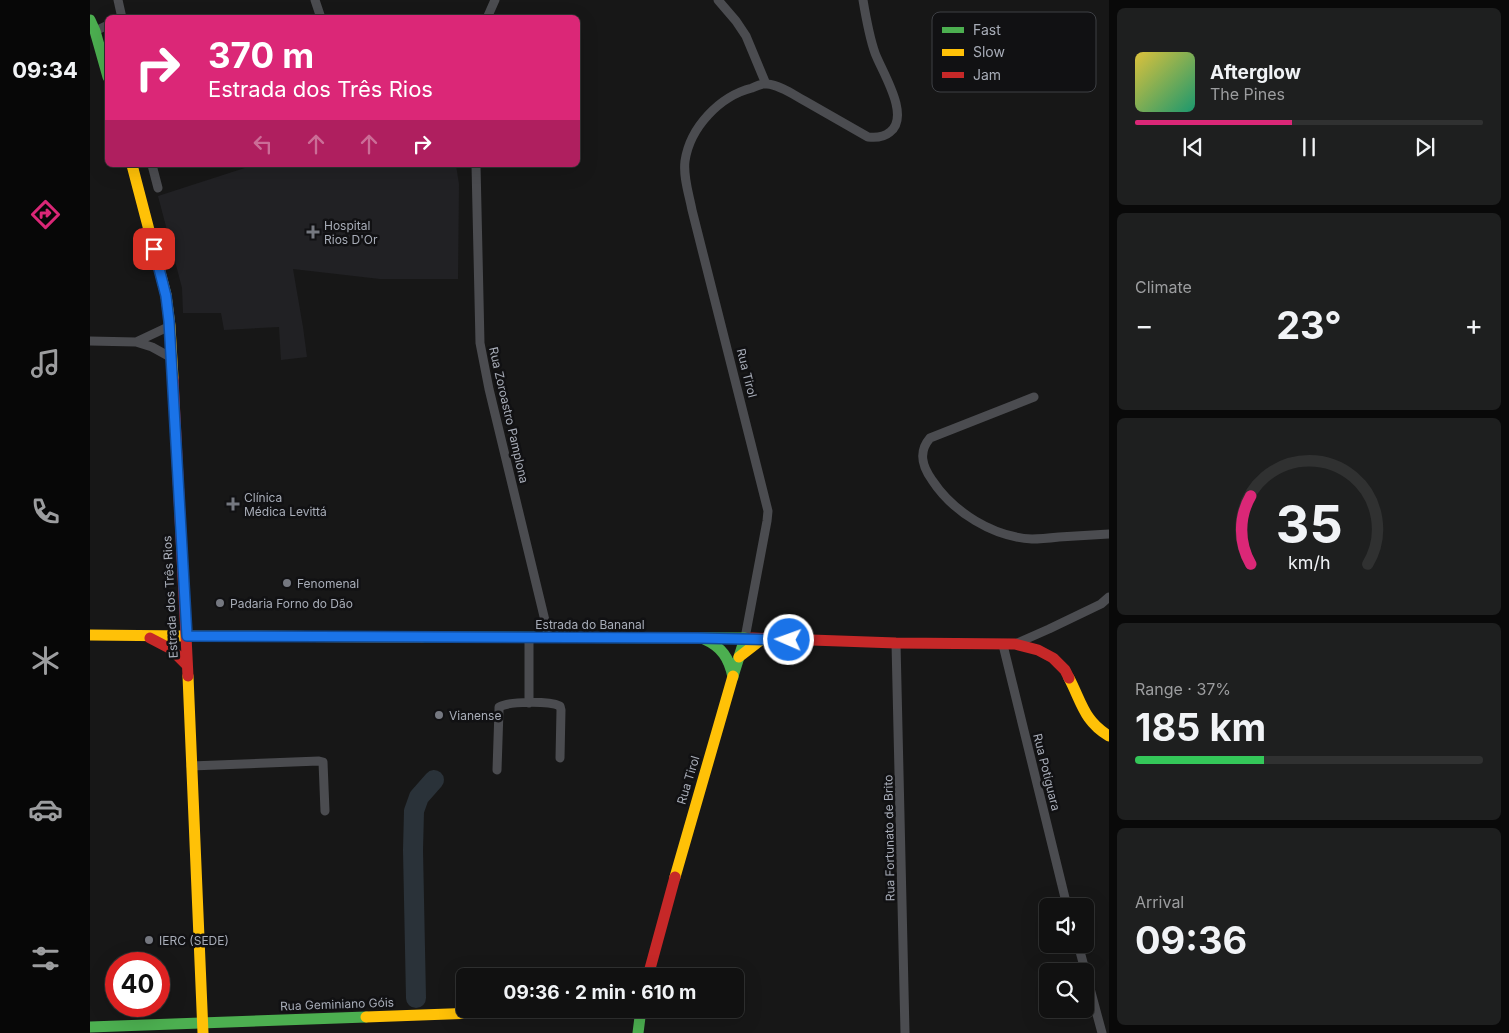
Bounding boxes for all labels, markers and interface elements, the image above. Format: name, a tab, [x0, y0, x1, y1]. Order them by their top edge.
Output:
legend	[932, 12, 1096, 92]
text: Fast	[973, 21, 1001, 38]
text: 370 m	[208, 34, 314, 76]
icon: right	[125, 35, 190, 100]
text: Slow	[973, 43, 1005, 60]
text: 09:34	[12, 57, 78, 83]
text: Afterglow	[1210, 61, 1301, 84]
text: Jam	[973, 66, 1001, 83]
text: Estrada dos Três Rios	[208, 76, 433, 102]
text: The Pines	[1210, 84, 1285, 104]
icon: left	[249, 130, 277, 158]
icon: ahead	[302, 130, 330, 158]
icon: ahead	[355, 130, 383, 158]
icon: right	[408, 130, 436, 158]
icon: previous	[1179, 133, 1207, 161]
icon: pause	[1295, 133, 1323, 161]
icon: next	[1411, 133, 1439, 161]
icon: directions	[28, 197, 63, 232]
place label: Hospital Rios D'Or	[324, 218, 378, 247]
marker: Hospital Rios D'Or	[306, 225, 320, 239]
pin	[133, 228, 175, 270]
icon: arrive	[140, 235, 168, 263]
text: Climate	[1135, 277, 1192, 297]
text: 23°	[1276, 302, 1342, 348]
text: −	[1135, 308, 1154, 342]
text: +	[1464, 308, 1483, 342]
street label: Rua Zoroastro Pamplona	[486, 345, 532, 485]
icon: music	[28, 346, 63, 381]
street label: Rua Tirol	[734, 347, 760, 399]
place label: Clínica Médica Levittá	[244, 490, 327, 519]
text: 35	[1276, 493, 1342, 556]
icon: phone	[28, 494, 63, 529]
marker: Clínica Médica Levittá	[226, 497, 240, 511]
street label: Estrada dos Três Rios	[159, 535, 181, 659]
text: km/h	[1288, 552, 1330, 573]
place label: Fenomenal	[297, 576, 359, 591]
marker: Fenomenal	[281, 577, 293, 589]
place label: Padaria Forno do Dão	[230, 596, 353, 611]
marker: Padaria Forno do Dão	[214, 597, 226, 609]
position arrow	[762, 613, 814, 665]
street label: Estrada do Bananal	[535, 617, 645, 632]
icon: climate	[28, 643, 63, 678]
text: Range · 37%	[1135, 679, 1231, 699]
text: 185 km	[1135, 704, 1266, 750]
place label: Vianense	[449, 708, 501, 723]
marker: Vianense	[433, 709, 445, 721]
street label: Rua Potiguara	[1030, 732, 1064, 812]
street label: Rua Tirol	[674, 754, 702, 806]
street label: Rua Fortunato de Brito	[880, 774, 898, 902]
icon: car	[28, 792, 63, 827]
text: Arrival	[1135, 892, 1184, 912]
map controls	[1039, 898, 1094, 1018]
button: sound	[1039, 898, 1094, 953]
text: 09:36	[1135, 917, 1247, 963]
place label: IERC (SEDE)	[159, 933, 229, 948]
marker: IERC (SEDE)	[143, 934, 155, 946]
icon: filters	[28, 941, 63, 976]
speed limit sign: 40	[105, 952, 170, 1017]
button: search	[1039, 963, 1094, 1018]
text: 09:36 · 2 min · 610 m	[504, 981, 696, 1004]
street label: Rua Geminiano Góis	[280, 995, 394, 1013]

